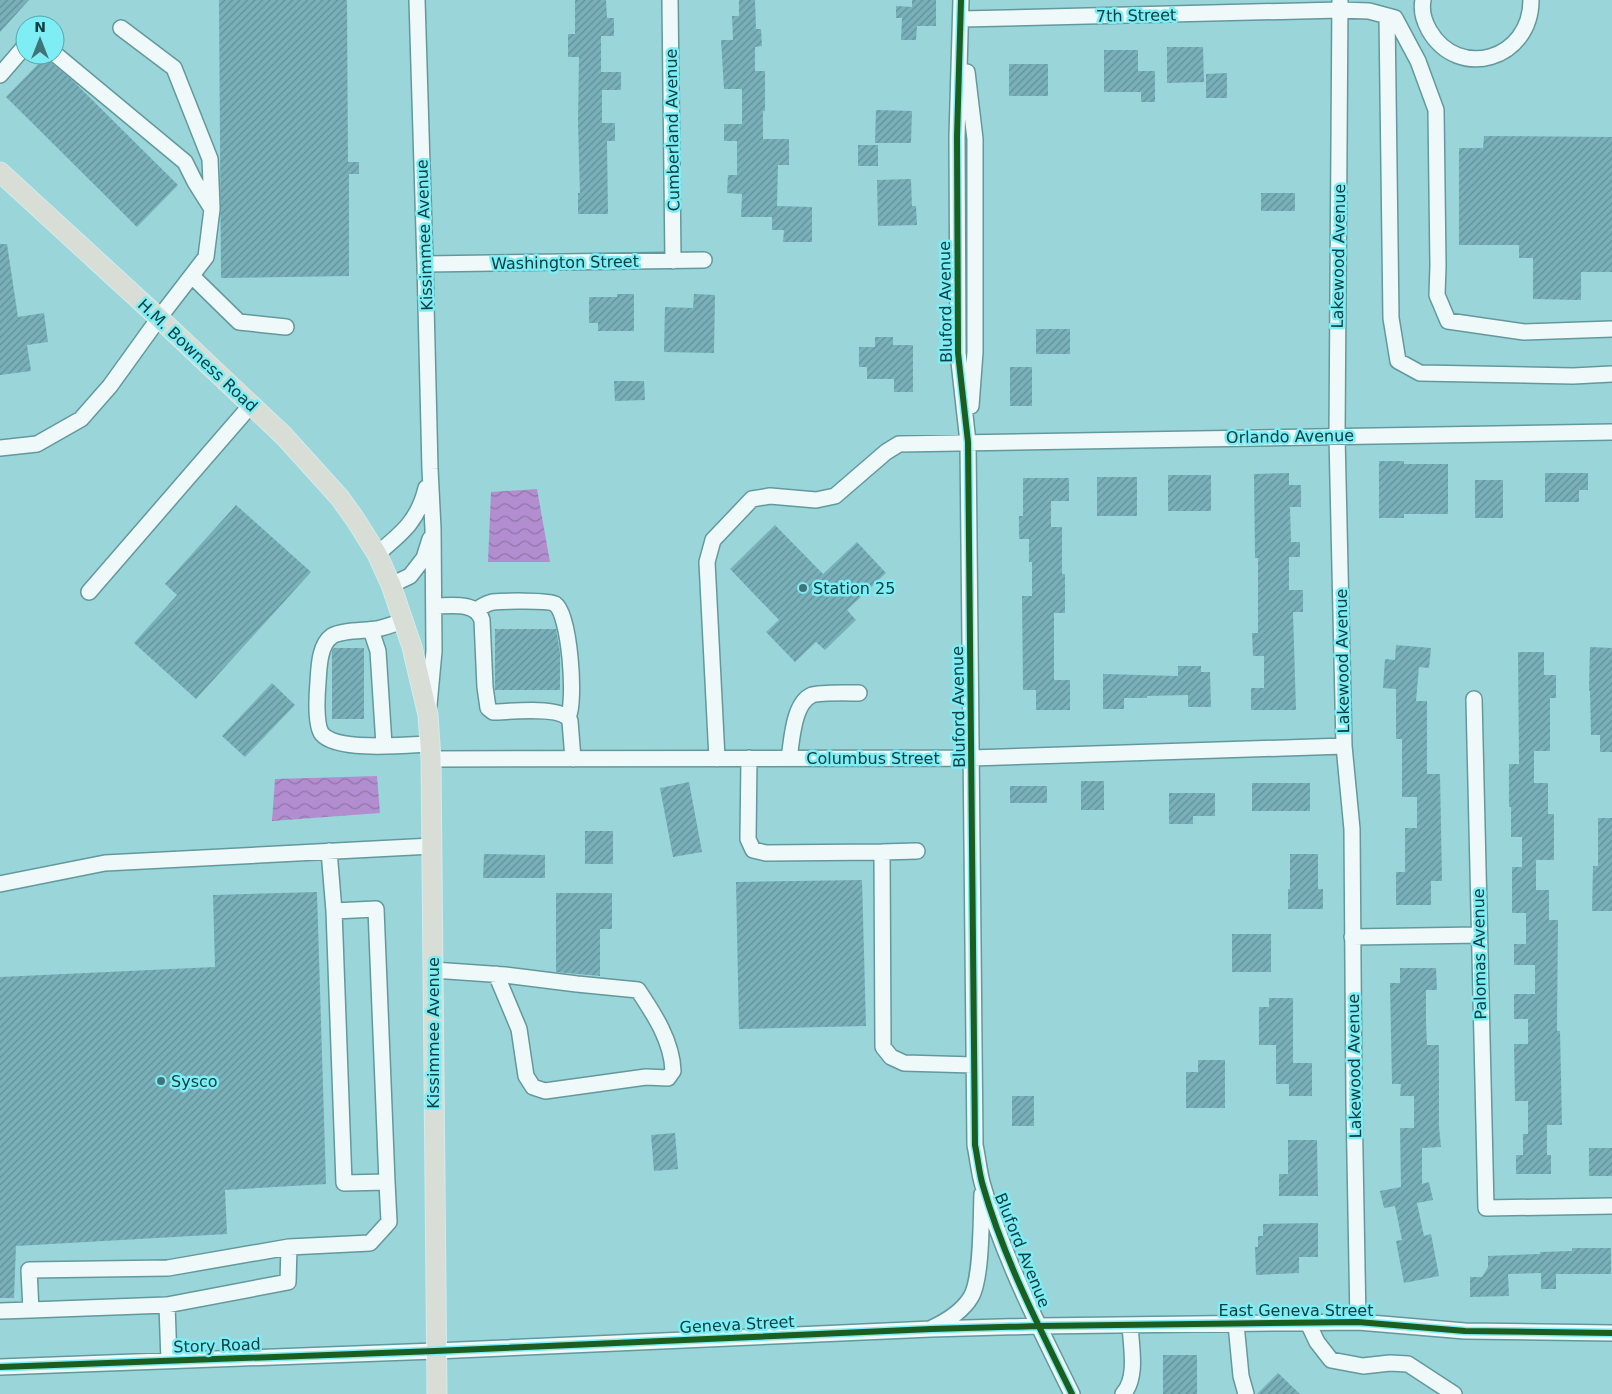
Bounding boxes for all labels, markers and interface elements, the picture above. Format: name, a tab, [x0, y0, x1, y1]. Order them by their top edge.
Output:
street label: 7th Street	[1096, 5, 1176, 26]
north arrow	[15, 15, 65, 65]
text: N	[34, 19, 46, 35]
street label: Cumberland Avenue	[662, 49, 683, 211]
street label: Kissimmee Avenue	[412, 159, 437, 311]
street label: Lakewood Avenue	[1328, 184, 1349, 328]
street label: Bluford Avenue	[935, 241, 956, 363]
street label: Washington Street	[491, 252, 639, 273]
street label: H.M. Bowness Road	[134, 295, 261, 416]
street label: Orlando Avenue	[1226, 426, 1354, 447]
place label: Station 25	[813, 579, 895, 598]
marker: Station 25	[797, 582, 809, 594]
street label: Lakewood Avenue	[1332, 589, 1353, 733]
street label: Bluford Avenue	[948, 646, 969, 768]
street label: Columbus Street	[806, 749, 940, 768]
street label: Palomas Avenue	[1469, 888, 1490, 1020]
street label: Kissimmee Avenue	[424, 957, 443, 1109]
street label: Lakewood Avenue	[1344, 994, 1365, 1138]
place label: Sysco	[171, 1072, 218, 1091]
marker: Sysco	[155, 1075, 167, 1087]
street label: Bluford Avenue	[991, 1190, 1054, 1310]
street label: East Geneva Street	[1219, 1301, 1373, 1320]
street label: Geneva Street	[679, 1312, 795, 1337]
street label: Story Road	[173, 1334, 261, 1357]

